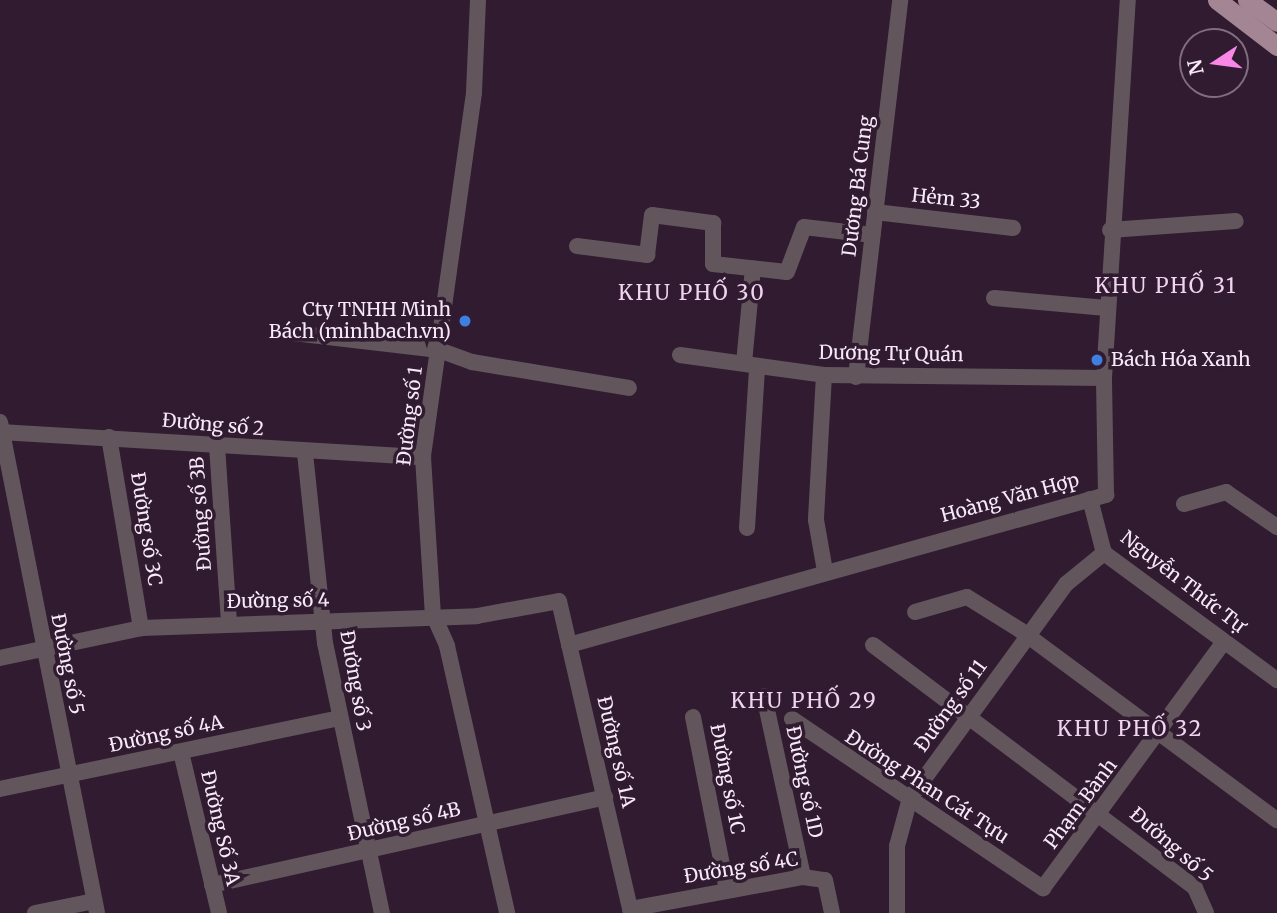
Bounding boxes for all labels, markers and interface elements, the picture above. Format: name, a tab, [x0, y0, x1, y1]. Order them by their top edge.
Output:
north arrow	[1179, 28, 1249, 98]
text: N	[1182, 57, 1209, 77]
street label: Dương Bá Cung	[838, 114, 878, 258]
street label: Hẻm 33	[910, 184, 982, 214]
district label: KHU PHỐ 31	[1096, 273, 1236, 299]
district label: KHU PHỐ 30	[619, 280, 765, 306]
place label: Cty TNHH Minh Bách (minhbach.vn)	[269, 299, 451, 343]
marker: Cty TNHH Minh Bách (minhbach.vn)	[457, 313, 473, 329]
street label: Dương Tự Quán	[818, 341, 964, 367]
place label: Bách Hóa Xanh	[1111, 349, 1251, 371]
marker: Bách Hóa Xanh	[1089, 352, 1105, 368]
street label: Đường số 1	[393, 365, 427, 467]
street label: Đường số 2	[161, 409, 265, 441]
street label: Đường số 3B	[186, 456, 216, 572]
street label: Hoàng Văn Hợp	[938, 469, 1082, 527]
street label: Đường số 3C	[126, 471, 166, 587]
street label: Nguyễn Thức Tự	[1116, 526, 1250, 638]
street label: Đường số 4	[226, 589, 330, 613]
street label: Đường số 5	[46, 612, 88, 716]
street label: Đường số 3	[335, 629, 375, 733]
street label: Đường số 11	[910, 656, 992, 756]
district label: KHU PHỐ 29	[732, 688, 876, 714]
street label: Đường số 1A	[592, 694, 640, 810]
street label: Đường số 4A	[107, 711, 225, 757]
district label: KHU PHỐ 32	[1058, 716, 1202, 742]
street label: Đường số 1C	[705, 722, 749, 836]
street label: Đường số 1D	[781, 724, 827, 840]
street label: Đường Phan Cát Tựu	[841, 726, 1013, 848]
street label: Phạm Bành	[1040, 755, 1122, 853]
street label: Đường Số 3A	[196, 768, 244, 888]
street label: Đường số 4B	[345, 798, 463, 846]
street label: Đường số 5	[1125, 803, 1217, 887]
street label: Đường số 4C	[682, 848, 800, 888]

